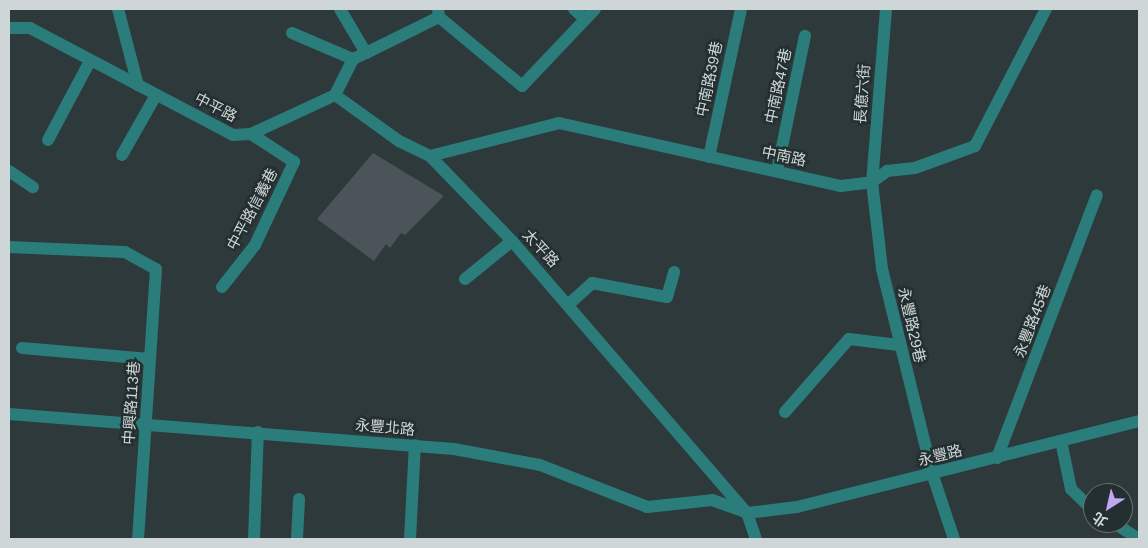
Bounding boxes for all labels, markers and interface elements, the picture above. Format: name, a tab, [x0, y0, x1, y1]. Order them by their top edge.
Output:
street label: 中南路39巷	[692, 40, 726, 118]
street label: 中南路47巷	[761, 47, 795, 125]
street label: 長億六街	[851, 63, 873, 125]
street label: 中平路	[192, 89, 240, 125]
street label: 中南路	[760, 143, 808, 169]
street label: 中平路信義巷	[223, 165, 281, 253]
street label: 太平路	[519, 225, 563, 271]
street label: 永豐路45巷	[1010, 282, 1054, 360]
street label: 永豐路29巷	[895, 286, 929, 364]
street label: 中興路113巷	[119, 361, 143, 445]
street label: 永豐北路	[354, 415, 416, 439]
street label: 永豐路	[916, 441, 964, 469]
north arrow	[1083, 483, 1133, 533]
text: 北	[1090, 509, 1110, 530]

